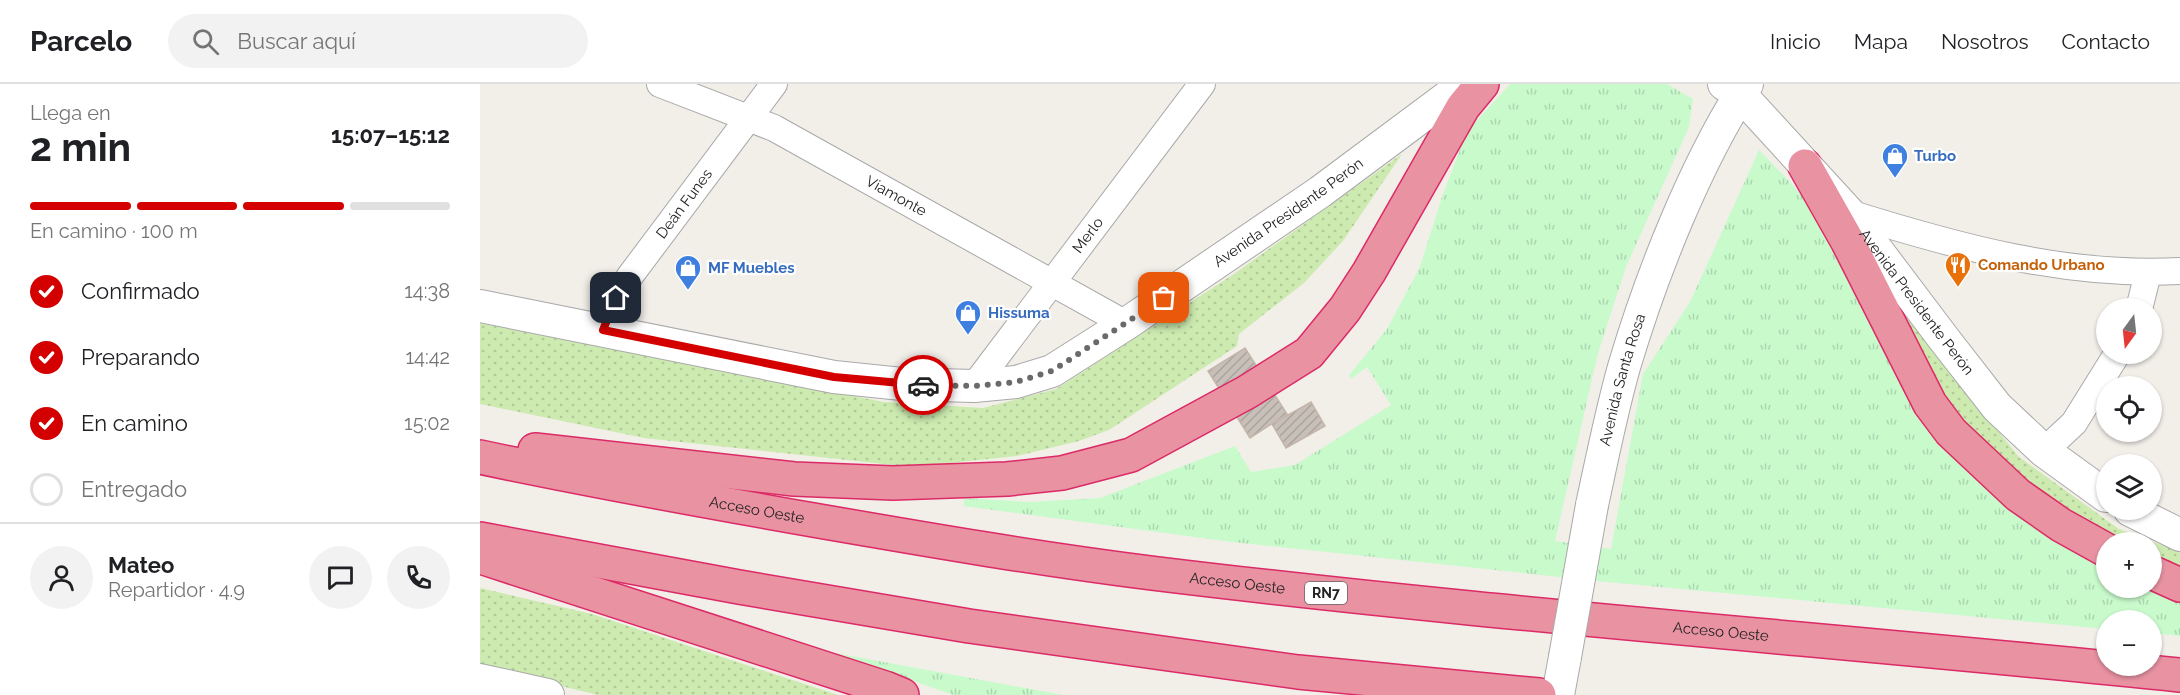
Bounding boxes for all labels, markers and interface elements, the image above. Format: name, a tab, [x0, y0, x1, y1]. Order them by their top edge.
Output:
search box	[168, 14, 588, 68]
text: Parcelo	[30, 25, 132, 58]
icon: search	[189, 25, 222, 58]
text: Buscar aquí	[237, 28, 356, 54]
text: Inicio	[1770, 29, 1821, 54]
text: Mapa	[1854, 29, 1908, 54]
text: Nosotros	[1941, 29, 2029, 54]
text: Contacto	[2062, 29, 2150, 54]
text: Llega en	[30, 101, 111, 125]
text: 15:07–15:12	[331, 122, 450, 148]
text: 2 min	[30, 124, 131, 170]
shop icon: Turbo	[1880, 141, 1910, 179]
place label: Turbo	[1914, 147, 1956, 165]
street label: Avenida Presidente Perón	[1210, 154, 1367, 271]
street label: Deán Funes	[652, 165, 716, 242]
street label: Viamonte	[863, 172, 930, 220]
street label: Merlo	[1069, 214, 1107, 257]
text: En camino · 100 m	[30, 219, 198, 243]
street label: Avenida Presidente Perón	[1855, 226, 1978, 379]
restaurant icon: Comando Urbano	[1943, 250, 1973, 288]
shop icon: MF Muebles	[673, 253, 703, 291]
place label: Comando Urbano	[1978, 256, 2105, 274]
place label: MF Muebles	[708, 259, 795, 277]
pin	[590, 272, 641, 323]
pin	[1138, 272, 1189, 323]
icon: check	[30, 275, 63, 308]
text: Confirmado	[81, 278, 200, 304]
text: 14:38	[404, 279, 450, 303]
icon: home	[599, 281, 632, 314]
icon: bag	[1147, 281, 1180, 314]
shop icon: Hissuma	[953, 298, 983, 336]
north arrow	[2096, 298, 2162, 364]
map controls	[2096, 298, 2162, 676]
place label: Hissuma	[988, 304, 1050, 322]
street label: Avenida Santa Rosa	[1596, 311, 1649, 448]
icon: check	[30, 341, 63, 374]
text: Preparando	[81, 344, 200, 370]
text: 14:42	[405, 345, 450, 369]
courier	[893, 355, 953, 415]
icon: car	[907, 369, 940, 402]
button: locate	[2096, 376, 2162, 442]
icon: check	[30, 407, 63, 440]
text: En camino	[81, 410, 188, 436]
text: 15:02	[404, 411, 450, 435]
button: layers	[2096, 454, 2162, 520]
text: Entregado	[81, 476, 187, 502]
street label: Acceso Oeste	[708, 493, 806, 527]
button: +	[2096, 532, 2162, 598]
button: person	[30, 546, 93, 609]
button: chat	[309, 546, 372, 609]
button: phone	[387, 546, 450, 609]
text: Mateo	[108, 552, 174, 578]
street label: Acceso Oeste	[1189, 569, 1286, 598]
text: Repartidor · 4.9	[108, 578, 245, 602]
road number: RN7	[1305, 582, 1347, 604]
button: −	[2096, 610, 2162, 676]
street label: Acceso Oeste	[1672, 618, 1770, 645]

